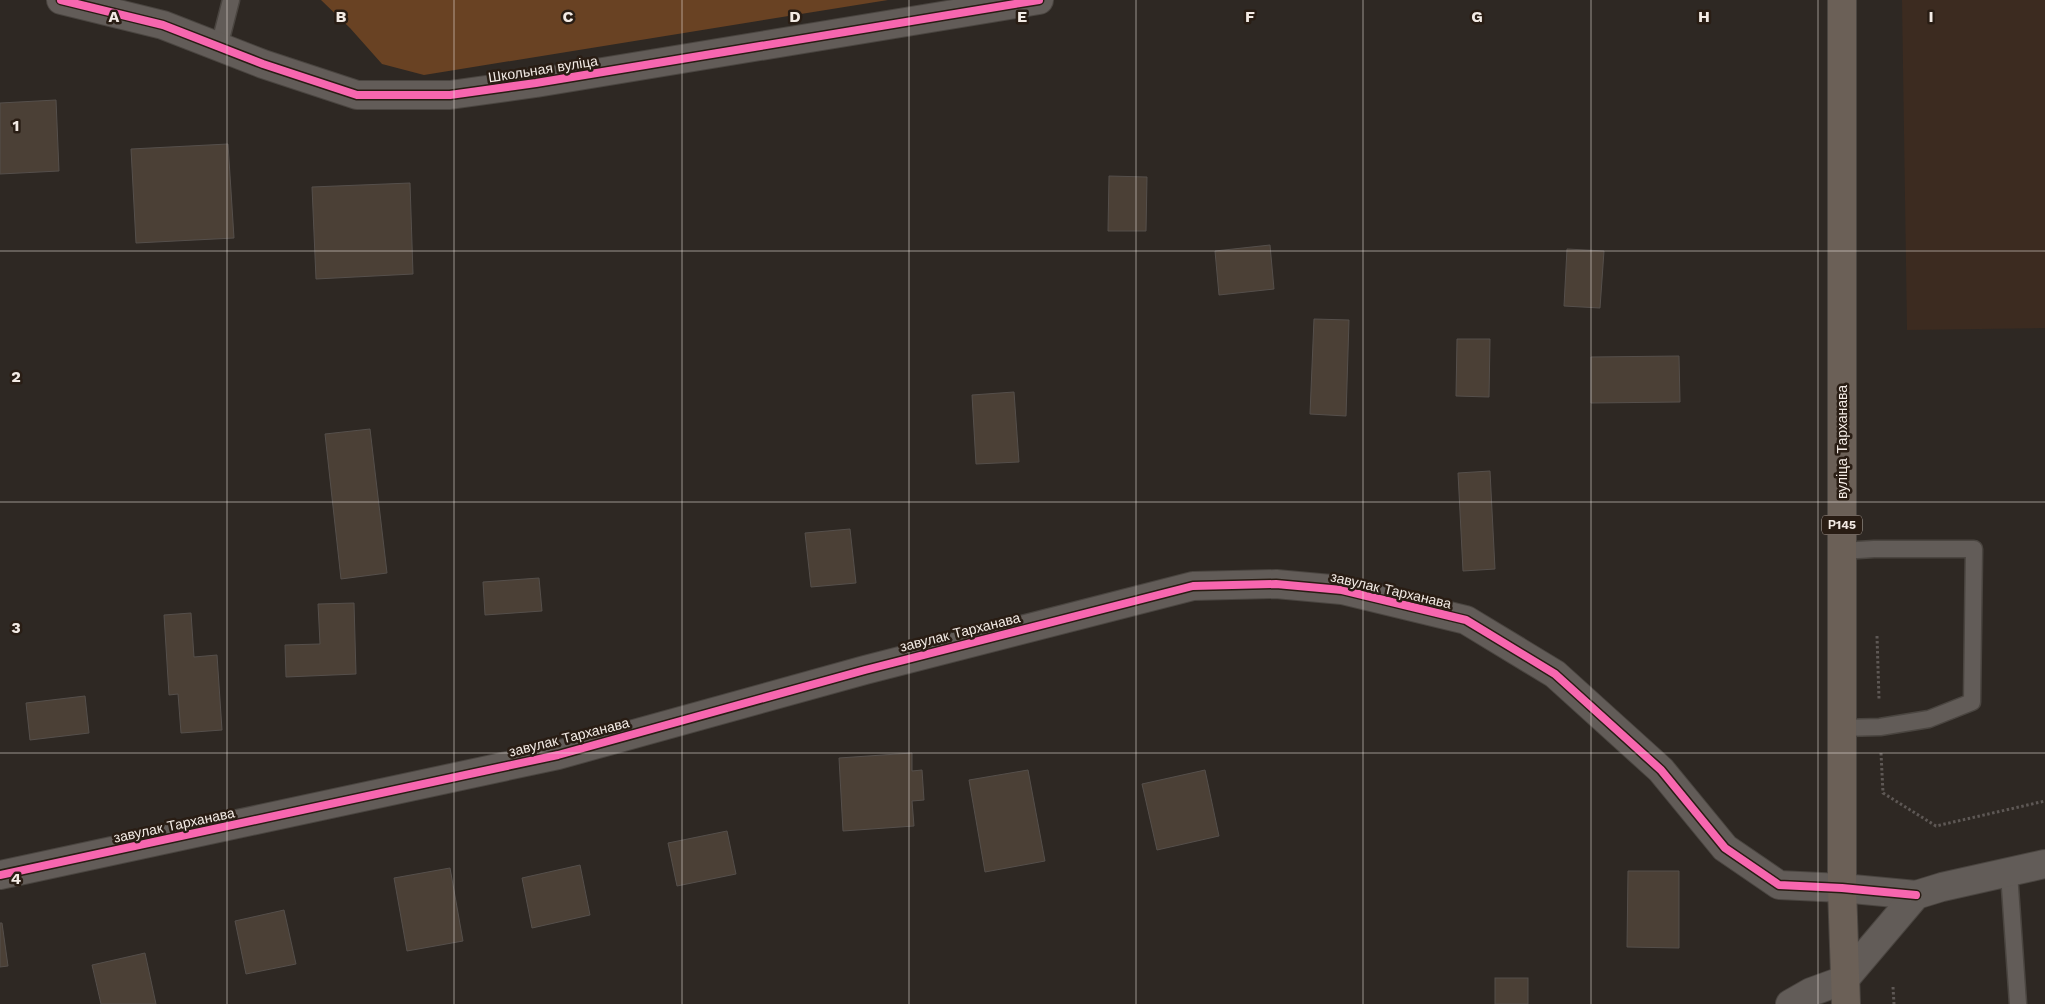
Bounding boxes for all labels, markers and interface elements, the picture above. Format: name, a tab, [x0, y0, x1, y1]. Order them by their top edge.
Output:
text: A	[109, 7, 120, 26]
text: B	[336, 7, 347, 26]
text: C	[563, 7, 574, 26]
text: D	[789, 7, 801, 26]
text: E	[1017, 7, 1027, 26]
text: F	[1245, 7, 1255, 26]
text: G	[1471, 7, 1483, 26]
text: H	[1698, 7, 1710, 26]
text: I	[1928, 7, 1934, 26]
street label: Школьная вуліца	[487, 52, 599, 86]
text: 1	[13, 116, 19, 135]
text: 2	[11, 367, 21, 386]
street label: вуліца Тарханава	[1834, 385, 1850, 499]
road number: Р145	[1822, 516, 1862, 534]
street label: завулак Тарханава	[1329, 568, 1453, 612]
street label: завулак Тарханава	[898, 609, 1022, 655]
text: 3	[11, 618, 21, 637]
street label: завулак Тарханава	[507, 714, 631, 760]
street label: завулак Тарханава	[112, 804, 236, 846]
text: 4	[11, 869, 21, 888]

